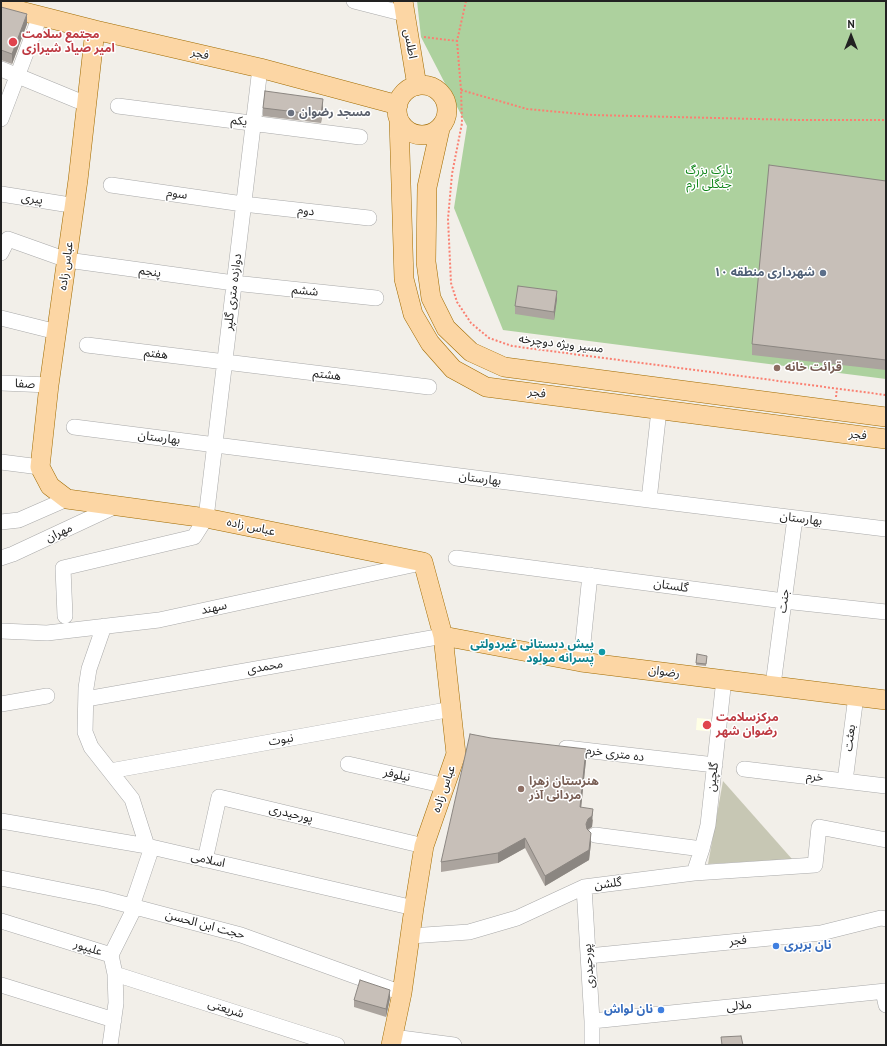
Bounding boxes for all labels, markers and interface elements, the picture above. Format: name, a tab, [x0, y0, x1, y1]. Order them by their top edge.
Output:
north arrow	[831, 16, 871, 56]
text: N	[847, 17, 855, 31]
place label: مجتمع سلامت امیر صیاد شیرازی	[22, 28, 115, 56]
street label: اطلس	[400, 28, 420, 60]
marker: مجتمع سلامت امیر صیاد شیرازی	[7, 36, 19, 48]
street label: فجر	[190, 45, 210, 63]
place label: مسجد رضوان	[299, 106, 371, 120]
marker: مسجد رضوان	[286, 108, 296, 118]
street label: یکم	[230, 113, 248, 129]
park label: پارک بزرگ جنگلی ارم	[685, 164, 733, 192]
street label: سوم	[166, 185, 188, 203]
street label: پیری	[20, 190, 44, 208]
street label: دوم	[297, 203, 315, 219]
street label: عباس زاده	[55, 241, 77, 291]
street label: دوازده متری گلپر	[221, 253, 245, 331]
street label: پنجم	[138, 263, 162, 281]
place label: شهرداری منطقه ۱۰	[714, 266, 815, 280]
marker: شهرداری منطقه ۱۰	[818, 268, 828, 278]
street label: ششم	[291, 282, 319, 300]
street label: مسیر ویژه دوچرخه	[518, 332, 604, 356]
street label: هفتم	[143, 345, 169, 363]
place label: قرائت خانه	[785, 361, 842, 375]
marker: قرائت خانه	[772, 363, 782, 373]
street label: هشتم	[312, 366, 342, 384]
street label: صفا	[15, 376, 35, 392]
street label: فجر	[527, 385, 547, 401]
street label: فجر	[848, 427, 868, 443]
street label: بهارستان	[137, 428, 181, 448]
street label: بهارستان	[458, 469, 502, 489]
street label: بهارستان	[779, 509, 823, 529]
street label: عباس زاده	[226, 515, 276, 539]
street label: مهران	[43, 521, 75, 545]
street label: گلستان	[653, 576, 689, 596]
street label: جنت	[775, 588, 793, 614]
street label: سهند	[200, 598, 228, 618]
place label: پیش دبستانی غیردولتی پسرانه مولود	[470, 638, 594, 666]
marker: پیش دبستانی غیردولتی پسرانه مولود	[597, 647, 607, 657]
street label: محمدی	[246, 657, 284, 677]
street label: رضوان	[647, 663, 681, 681]
place label: مرکزسلامت رضوان شهر	[716, 711, 779, 739]
marker: مرکزسلامت رضوان شهر	[701, 719, 713, 731]
street label: بعثت	[841, 724, 859, 752]
street label: نبوت	[267, 731, 295, 749]
street label: ده متری خرم	[585, 743, 645, 765]
street label: گلچین	[704, 762, 722, 792]
street label: عباس زاده	[429, 764, 459, 814]
street label: نیلوفر	[382, 765, 412, 785]
street label: خرم	[806, 769, 824, 785]
place label: هنرستان زهرا مردانی آذر	[529, 775, 599, 803]
marker: هنرستان زهرا مردانی آذر	[516, 784, 526, 794]
street label: پورحیدری	[268, 802, 314, 826]
street label: اسلامی	[190, 849, 226, 871]
street label: گلشن	[593, 875, 623, 893]
street label: حجت ابن الحسن	[164, 907, 246, 943]
street label: فجر	[728, 933, 748, 949]
street label: علیپور	[72, 937, 104, 959]
place label: نان بربری	[784, 939, 831, 953]
marker: نان بربری	[771, 941, 781, 951]
street label: پورحیدری	[580, 943, 598, 989]
street label: شریعتی	[206, 996, 246, 1022]
street label: ملالی	[726, 998, 752, 1014]
place label: نان لواش	[604, 1003, 653, 1017]
marker: نان لواش	[656, 1005, 666, 1015]

